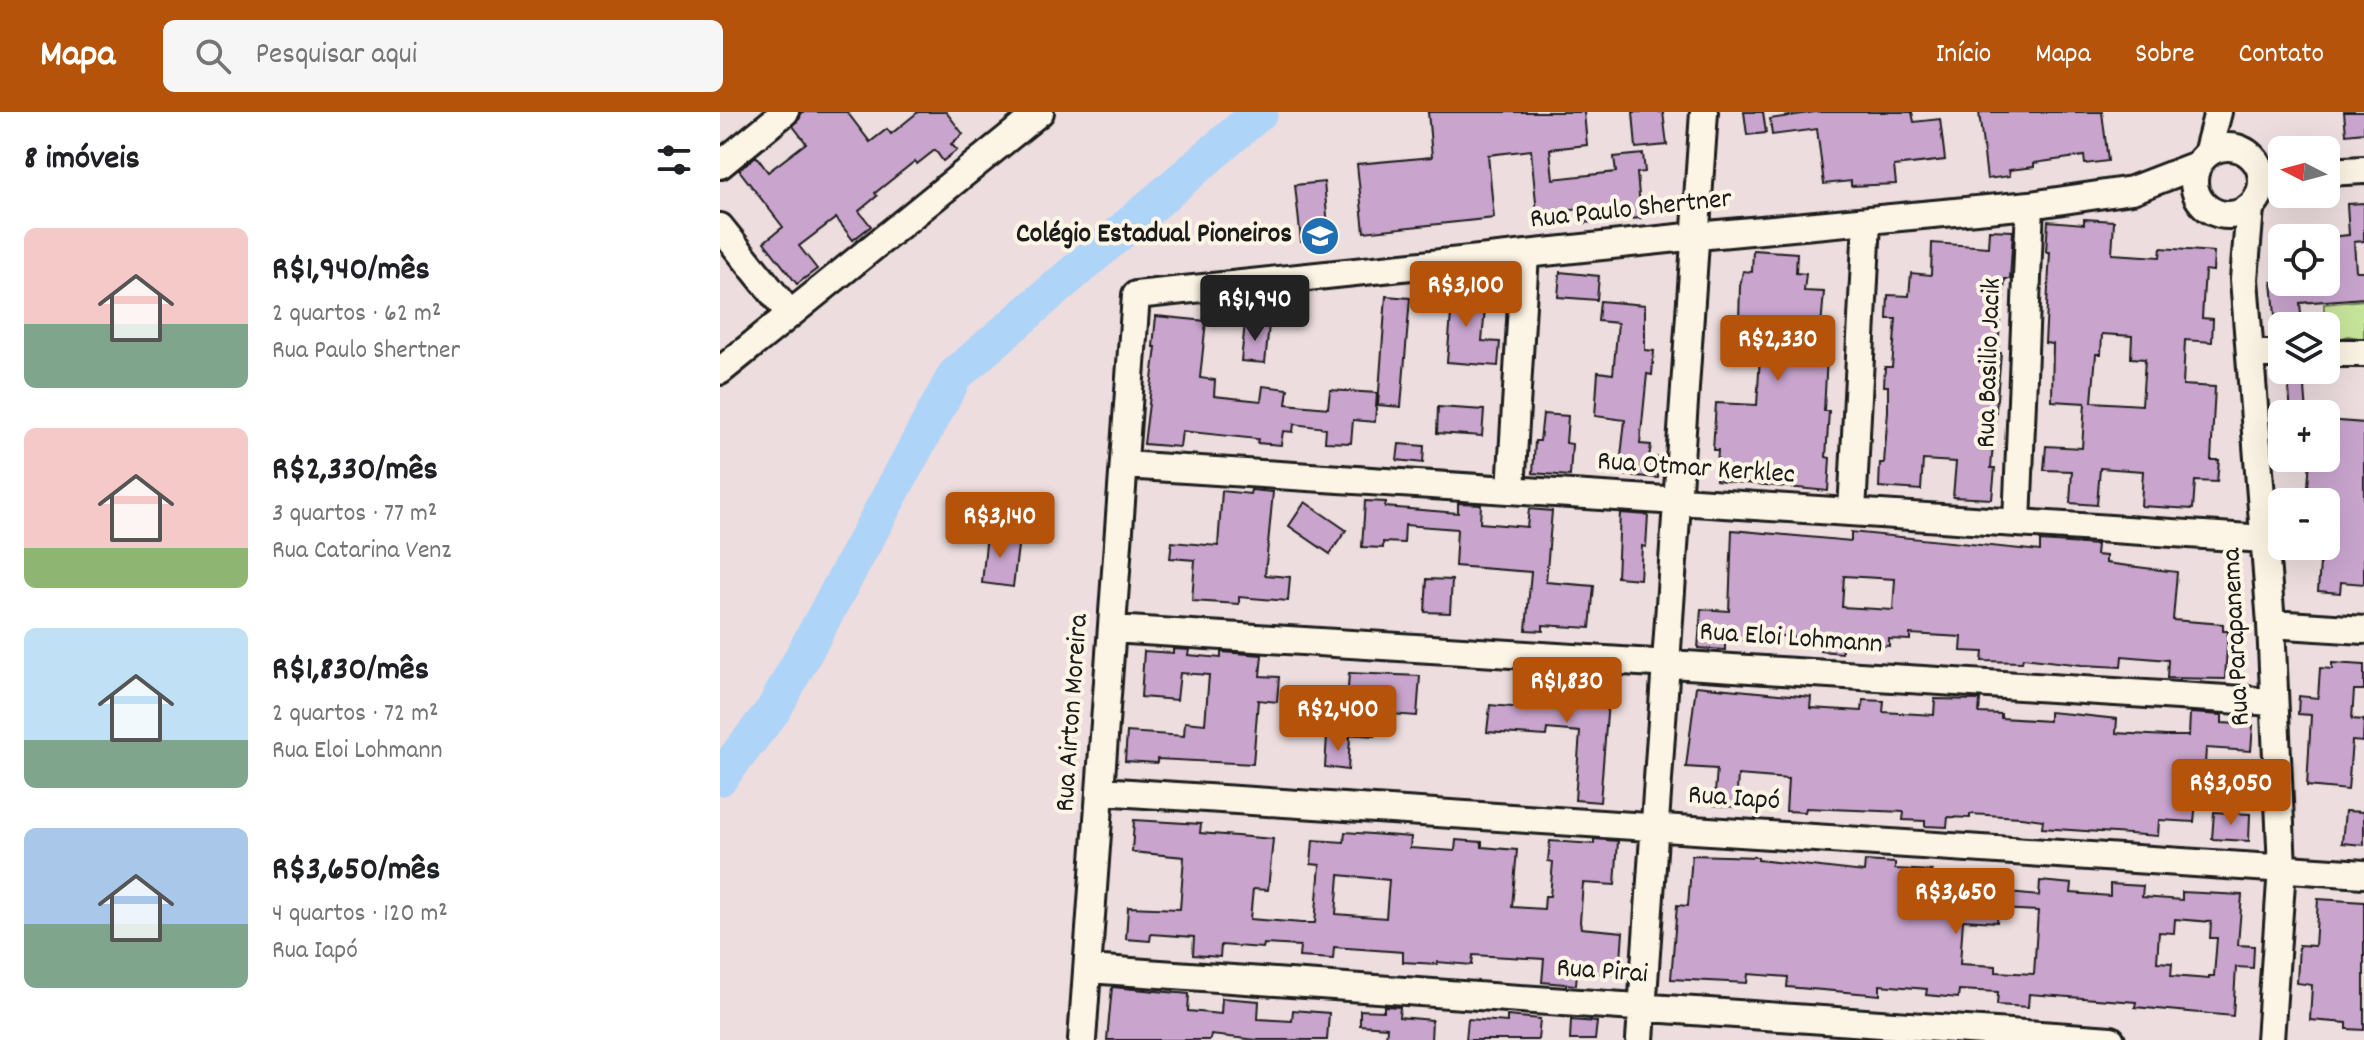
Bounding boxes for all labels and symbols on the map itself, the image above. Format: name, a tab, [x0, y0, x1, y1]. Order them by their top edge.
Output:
north arrow	[2268, 136, 2340, 208]
street label: Rua Paulo Shertner	[1528, 180, 1734, 241]
school or university icon: Colégio Estadual Pioneiros	[1299, 215, 1341, 257]
place label: Colégio Estadual Pioneiros	[1016, 216, 1292, 256]
pin: R$3,100	[1392, 261, 1540, 329]
pin: R$1,940	[1181, 275, 1329, 343]
street label: Rua Basilio Jacik	[1968, 277, 2014, 449]
pin: R$2,330	[1704, 315, 1852, 383]
street label: Rua Otmar Kerklec	[1596, 443, 1796, 497]
pin: R$3,140	[926, 492, 1074, 560]
street label: Rua Parapanema	[2213, 546, 2263, 727]
street label: Rua Airton Moreira	[1047, 612, 1101, 813]
street label: Rua Eloi Lohmann	[1698, 614, 1884, 666]
pin: R$1,830	[1493, 657, 1641, 725]
pin: R$2,400	[1264, 685, 1412, 753]
pin: R$3,050	[2157, 759, 2305, 827]
street label: Rua Iapó	[1686, 777, 1782, 823]
pin: R$3,650	[1882, 868, 2030, 936]
street label: Rua Pirai	[1555, 950, 1649, 996]

